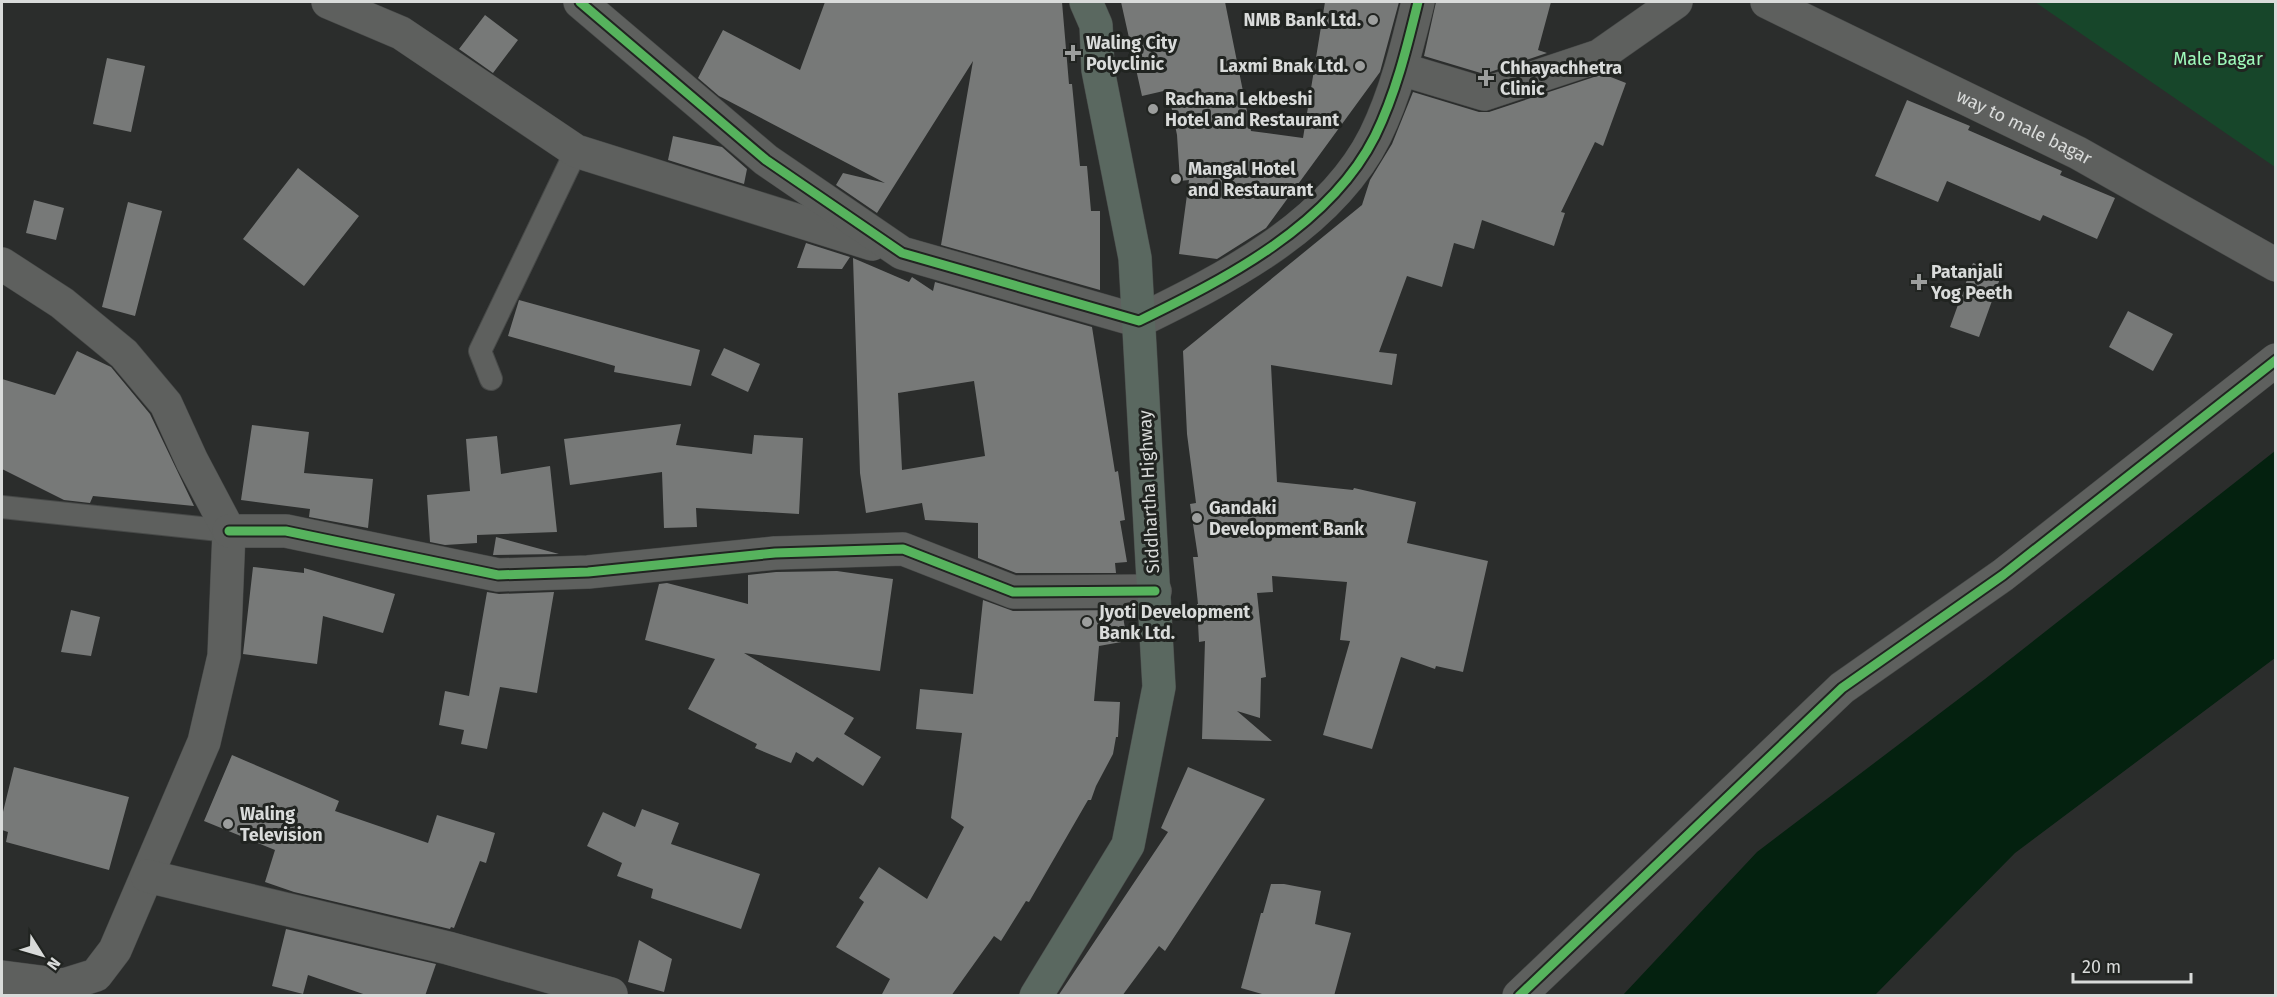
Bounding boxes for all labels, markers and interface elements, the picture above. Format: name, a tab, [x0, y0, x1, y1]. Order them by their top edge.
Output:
place label: NMB Bank Ltd.	[1244, 9, 1361, 31]
marker: NMB Bank Ltd.	[1366, 13, 1380, 27]
place label: Waling City Polyclinic	[1086, 32, 1178, 75]
marker: Waling City Polyclinic	[1064, 44, 1082, 62]
park label: Male Bagar	[2173, 48, 2263, 70]
place label: Laxmi Bnak Ltd.	[1219, 55, 1348, 77]
place label: Chhayachhetra Clinic	[1500, 57, 1622, 100]
marker: Laxmi Bnak Ltd.	[1353, 59, 1367, 73]
marker: Chhayachhetra Clinic	[1477, 69, 1495, 87]
street label: way to male bagar	[1953, 85, 2096, 170]
place label: Rachana Lekbeshi Hotel and Restaurant	[1165, 88, 1340, 131]
marker: Rachana Lekbeshi Hotel and Restaurant	[1146, 102, 1160, 116]
place label: Mangal Hotel and Restaurant	[1188, 158, 1315, 201]
marker: Mangal Hotel and Restaurant	[1169, 172, 1183, 186]
place label: Patanjali Yog Peeth	[1930, 261, 2013, 304]
marker: Patanjali Yog Peeth	[1912, 275, 1926, 289]
street label: Siddhartha Highway	[1134, 410, 1164, 574]
place label: Gandaki Development Bank	[1209, 497, 1365, 540]
marker: Gandaki Development Bank	[1190, 511, 1204, 525]
place label: Jyoti Development Bank Ltd.	[1098, 601, 1251, 644]
marker: Jyoti Development Bank Ltd.	[1080, 615, 1094, 629]
place label: Waling Television	[240, 803, 323, 846]
marker: Waling Television	[221, 817, 235, 831]
north arrow	[12, 925, 72, 985]
scale bar	[2073, 946, 2192, 984]
text: N	[43, 954, 64, 974]
text: 20 m	[2082, 956, 2121, 978]

